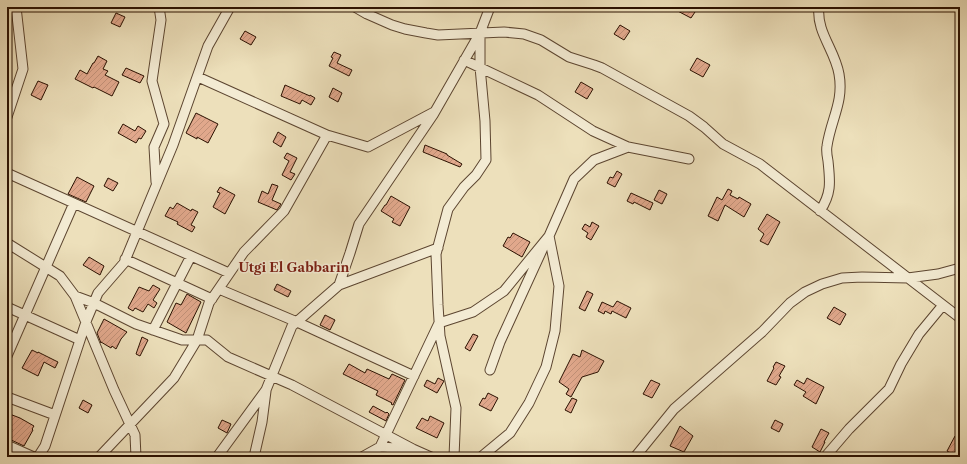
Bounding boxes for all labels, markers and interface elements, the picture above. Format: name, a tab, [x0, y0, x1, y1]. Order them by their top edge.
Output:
district label: Utgi El Gabbarin	[238, 259, 350, 275]

